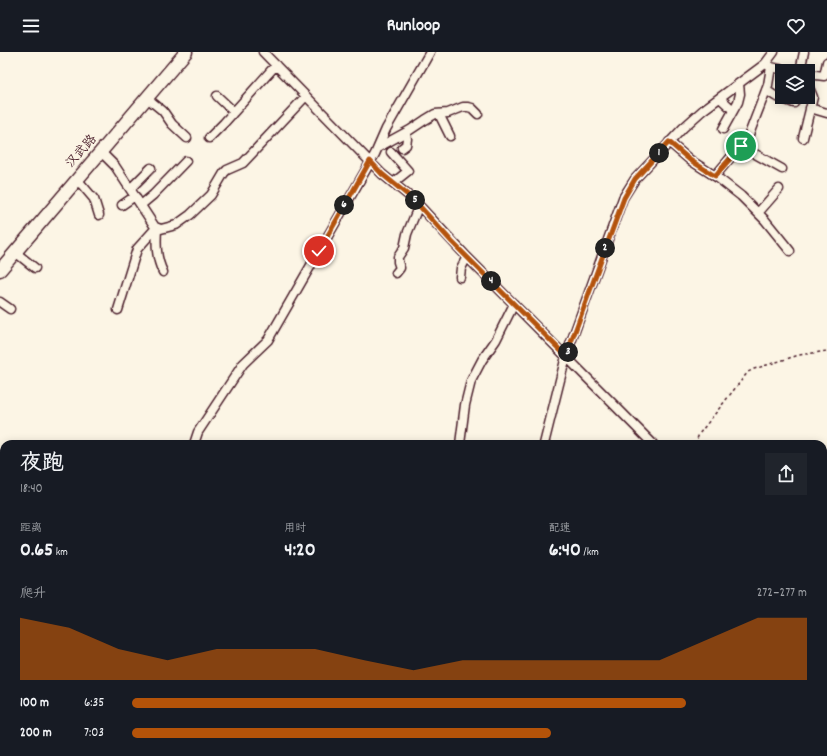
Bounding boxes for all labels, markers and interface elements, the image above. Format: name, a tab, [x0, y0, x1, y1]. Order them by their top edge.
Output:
text: Runloop	[387, 14, 440, 39]
icon: menu	[20, 15, 42, 37]
icon: heart	[785, 15, 807, 37]
map controls	[775, 64, 815, 104]
button: layers	[775, 64, 815, 104]
pin	[724, 129, 758, 163]
street label: 汉武路	[62, 131, 102, 173]
icon: arrive	[730, 135, 752, 157]
pin: 1	[649, 143, 669, 163]
text: 1	[658, 145, 660, 161]
pin: 5	[405, 190, 425, 210]
text: 5	[412, 192, 418, 208]
pin: 6	[334, 195, 354, 215]
text: 6	[341, 197, 347, 213]
pin	[302, 234, 336, 268]
pin: 2	[595, 238, 615, 258]
icon: check	[308, 240, 330, 262]
text: 2	[603, 240, 607, 256]
pin: 4	[481, 271, 501, 291]
text: 4	[489, 273, 493, 289]
pin: 3	[558, 342, 578, 362]
text: 3	[566, 344, 570, 360]
text: 夜跑	[20, 449, 64, 480]
button: share	[765, 453, 807, 495]
text: 18:40	[20, 480, 43, 499]
text: 距离	[20, 521, 42, 537]
text: 用时	[284, 521, 306, 537]
text: 配速	[549, 521, 571, 537]
text: 0.65	[20, 537, 53, 565]
text: 4:20	[284, 537, 316, 565]
text: 6:40	[549, 537, 581, 565]
text: km	[53, 545, 68, 561]
text: /km	[581, 545, 599, 561]
text: 272–277 m	[757, 584, 807, 603]
text: 爬升	[20, 585, 46, 604]
text: 100 m	[20, 694, 49, 713]
text: 6:35	[84, 694, 104, 713]
text: 200 m	[20, 724, 52, 743]
text: 7:03	[84, 724, 104, 743]

